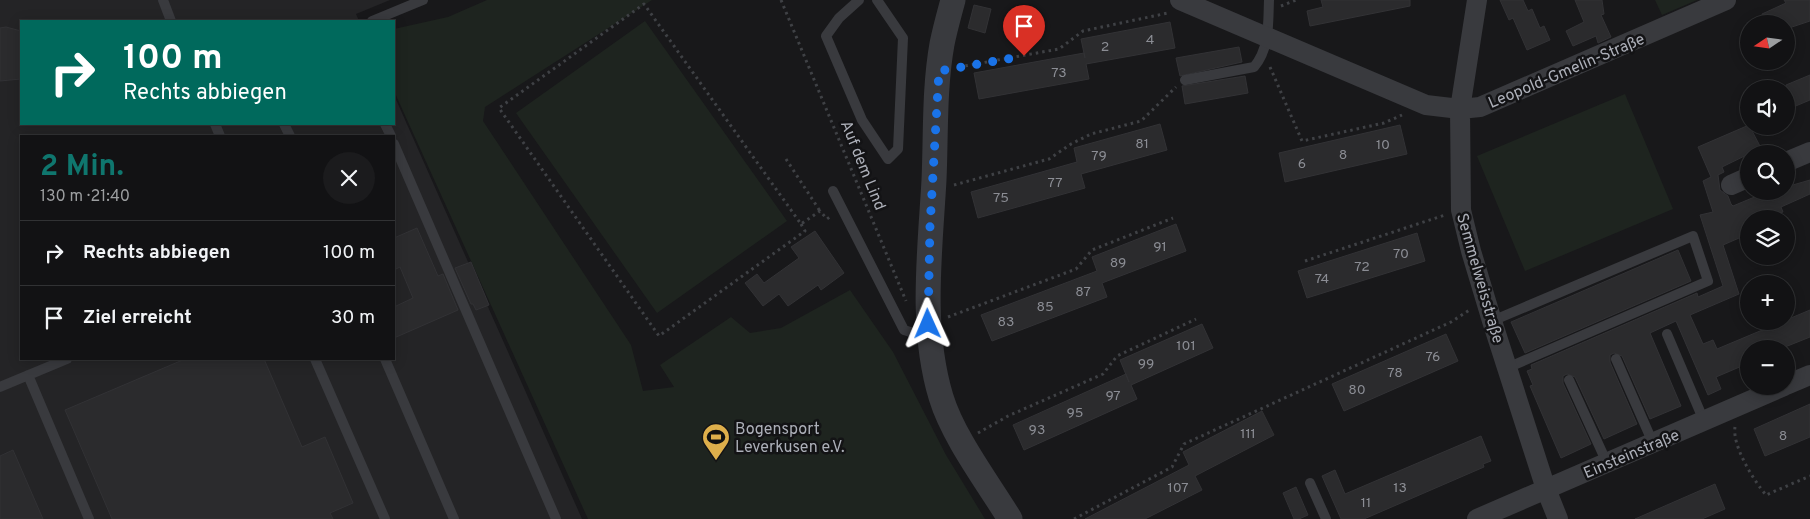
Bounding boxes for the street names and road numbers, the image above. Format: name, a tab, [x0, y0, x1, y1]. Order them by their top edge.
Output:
street label: Leopold-Gmelin-Straße	[1486, 30, 1648, 114]
street label: Auf dem Lind	[835, 118, 889, 214]
street label: Semmelweisstraße	[1451, 211, 1507, 346]
street label: Einsteinstraße	[1581, 426, 1683, 484]

